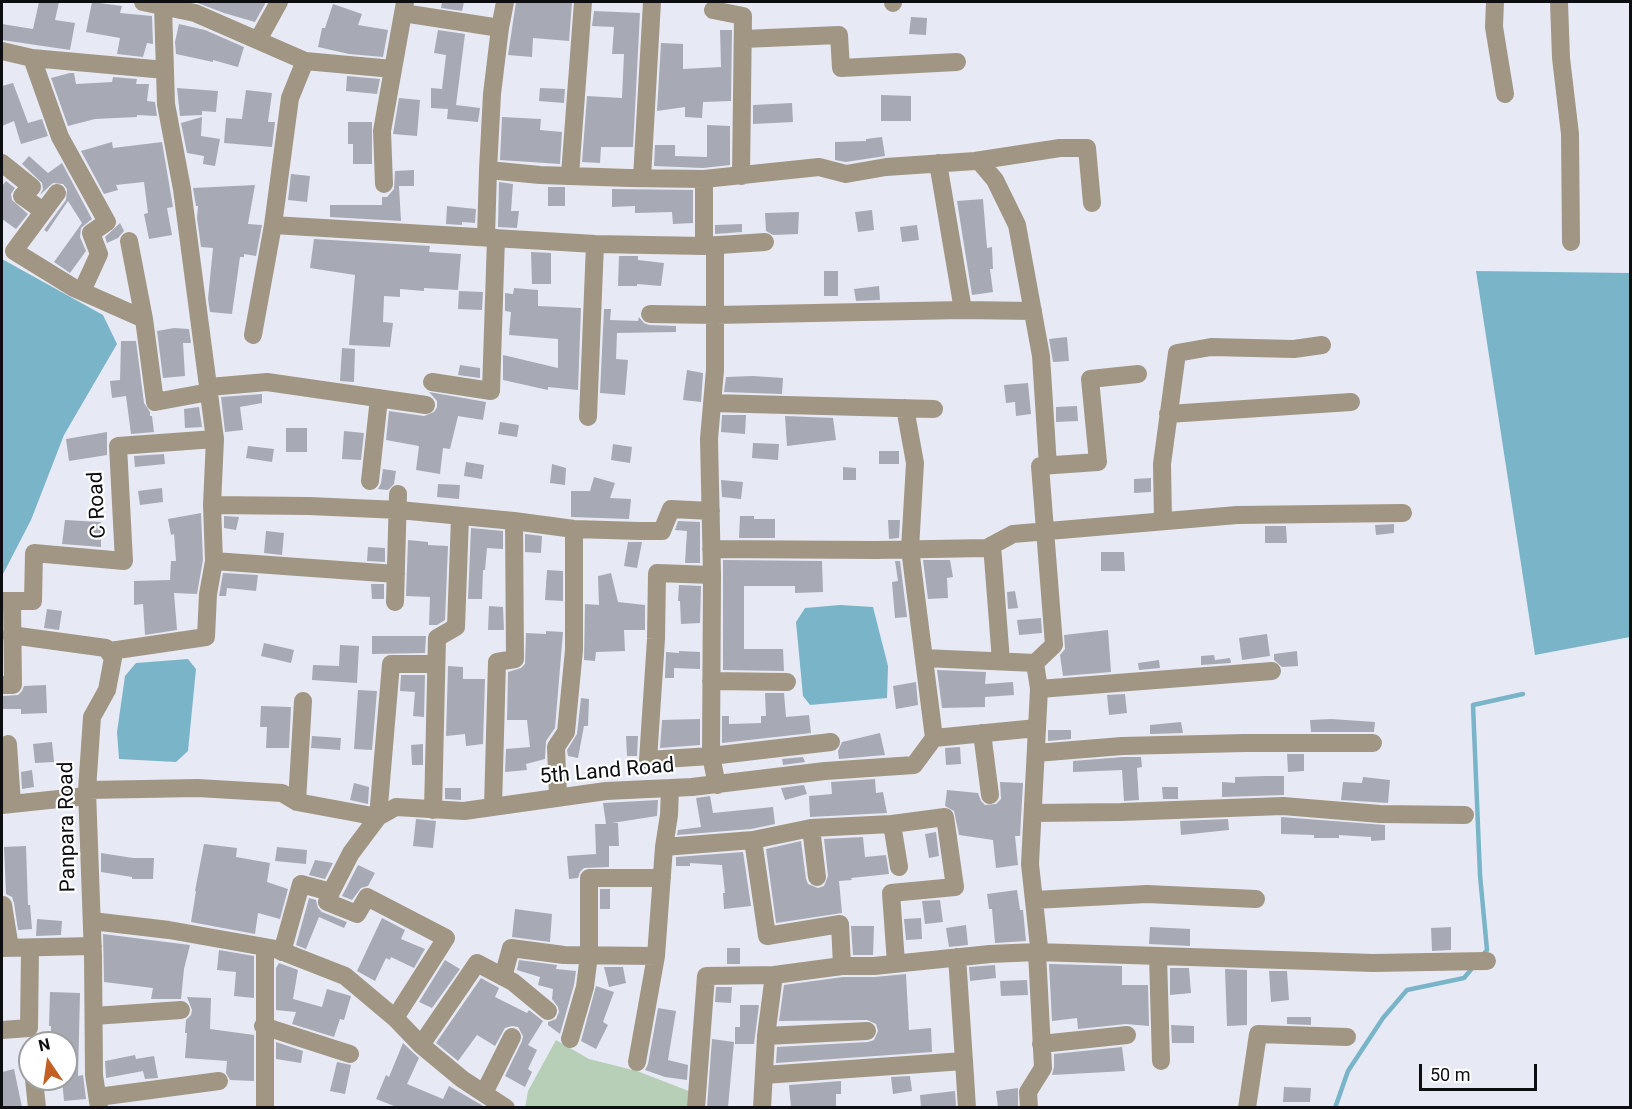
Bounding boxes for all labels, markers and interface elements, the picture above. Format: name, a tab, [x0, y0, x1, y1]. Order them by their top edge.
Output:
street label: C Road	[84, 471, 112, 539]
street label: 5th Land Road	[539, 754, 675, 790]
street label: Panpara Road	[54, 761, 82, 893]
north arrow	[18, 1031, 78, 1091]
text: N	[37, 1034, 52, 1055]
scale bar	[1422, 1052, 1540, 1090]
text: 50 m	[1430, 1064, 1470, 1085]

